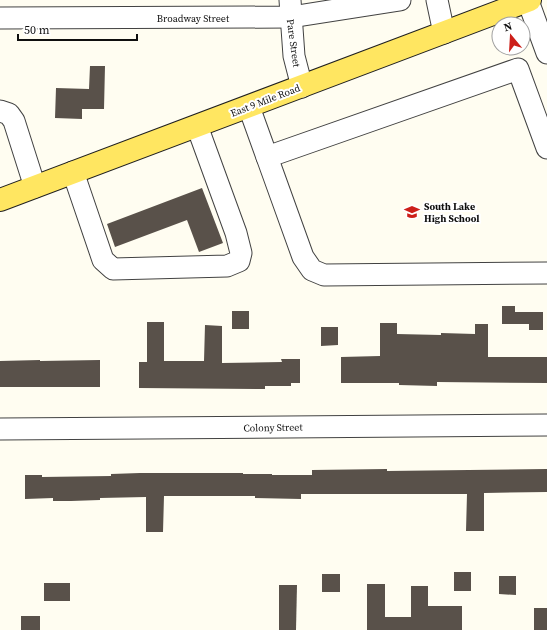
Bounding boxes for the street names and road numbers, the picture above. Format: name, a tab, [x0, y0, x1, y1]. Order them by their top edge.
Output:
street label: Broadway Street	[157, 12, 230, 25]
street label: Pare Street	[284, 18, 303, 69]
street label: East 9 Mile Road	[229, 81, 302, 120]
street label: Colony Street	[243, 420, 303, 435]

